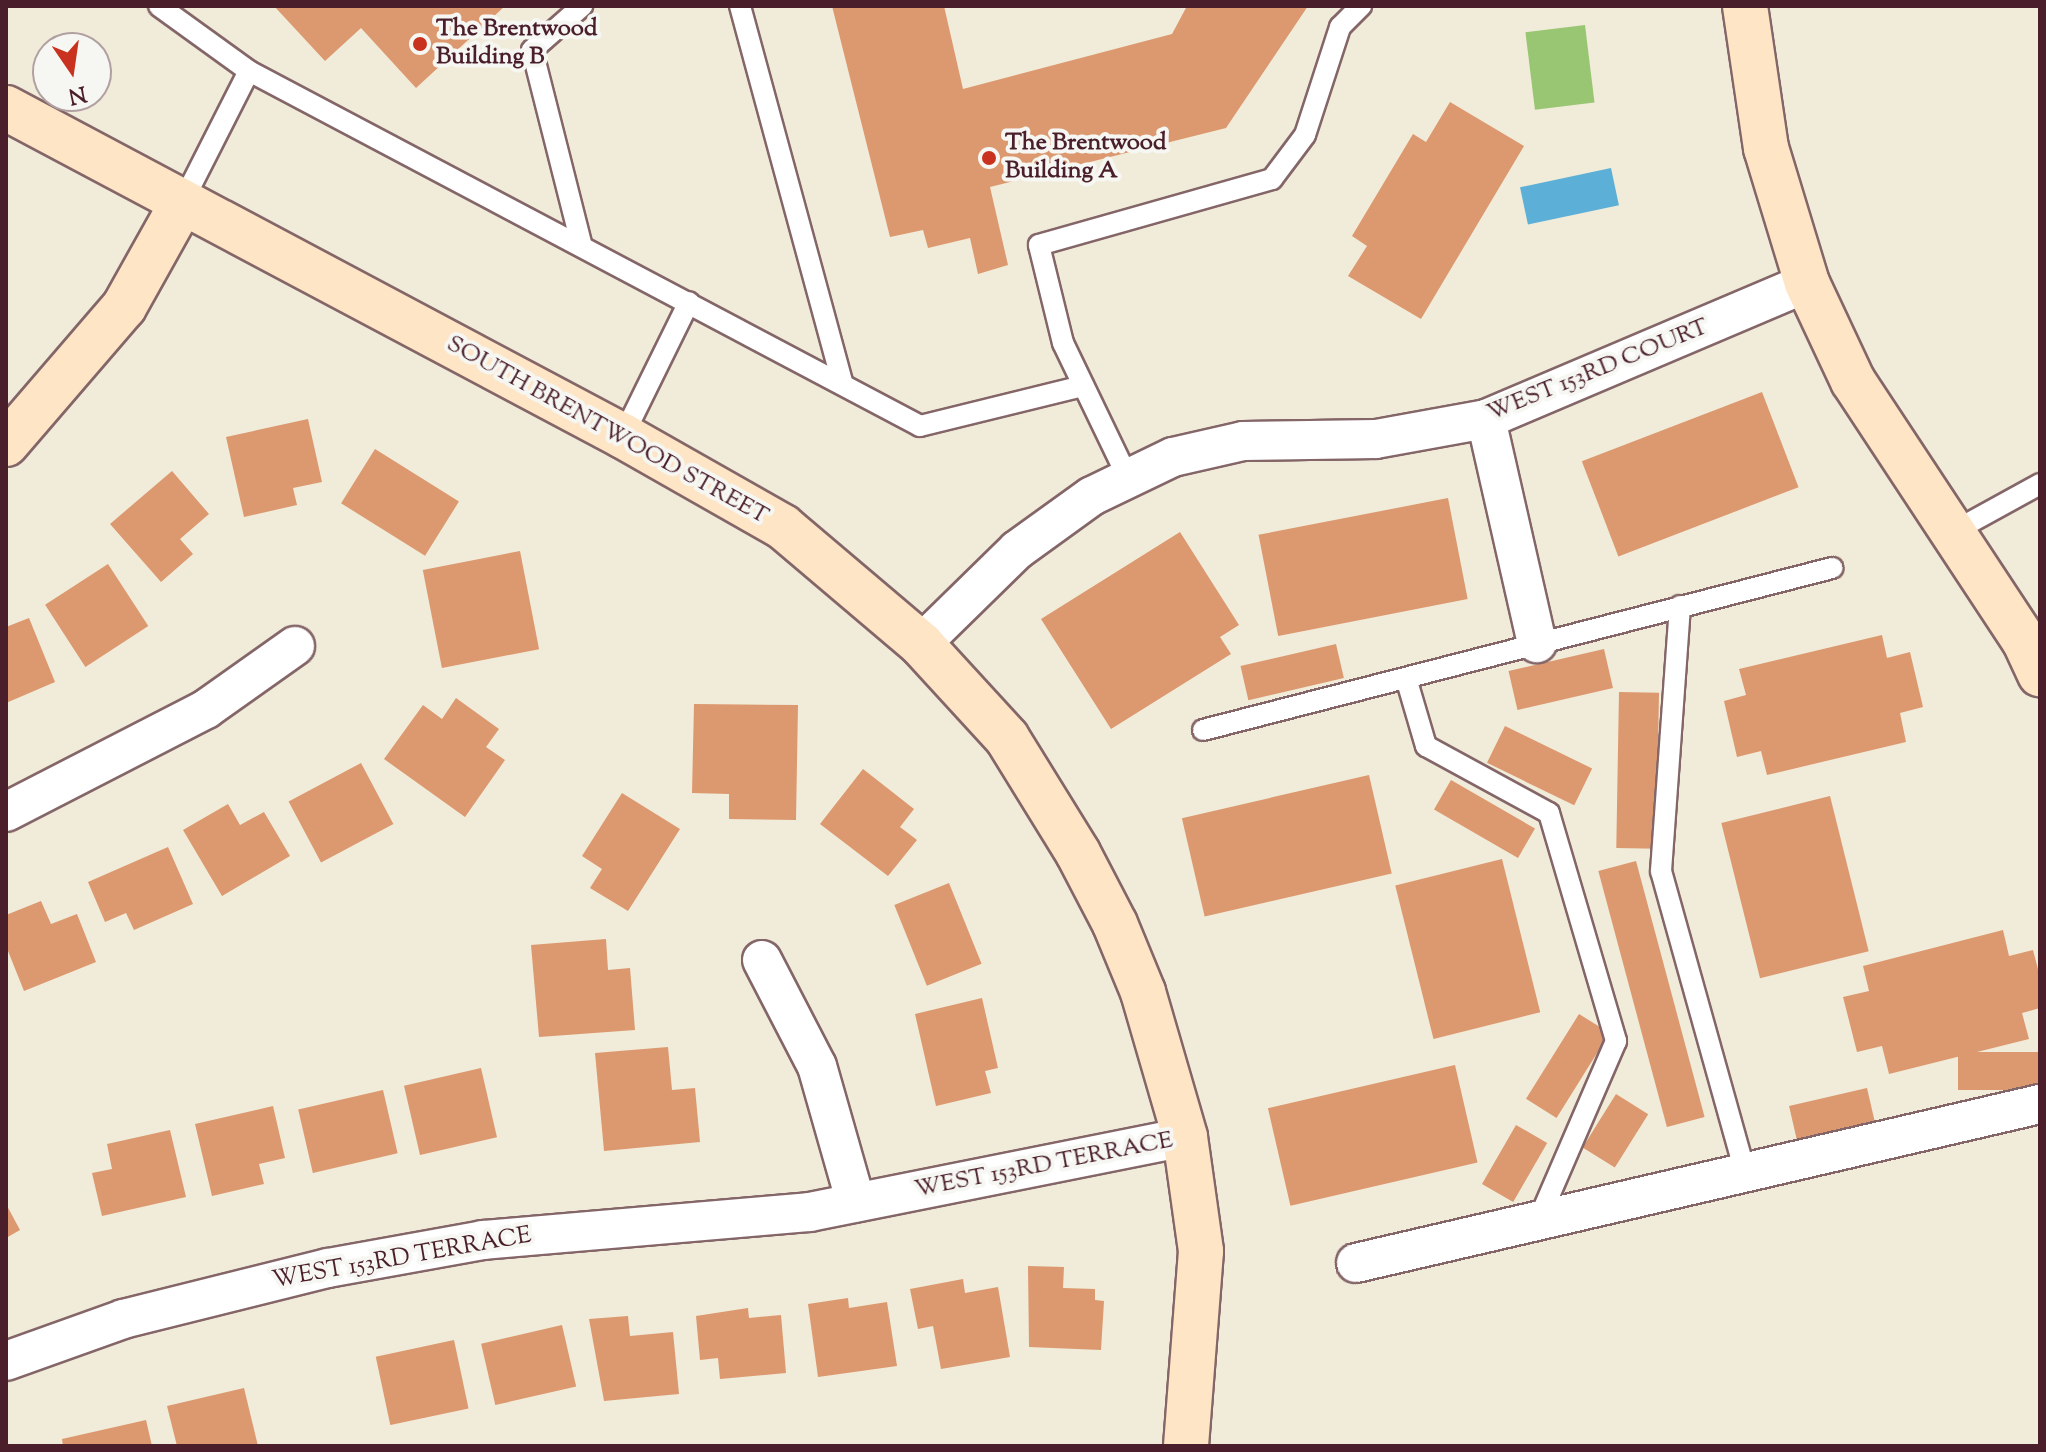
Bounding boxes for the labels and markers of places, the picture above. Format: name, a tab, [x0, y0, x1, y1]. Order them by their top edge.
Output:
place label: The Brentwood Building B	[436, 16, 598, 72]
marker: The Brentwood Building B	[411, 35, 429, 53]
place label: The Brentwood Building A	[1005, 130, 1167, 186]
marker: The Brentwood Building A	[980, 149, 998, 167]

